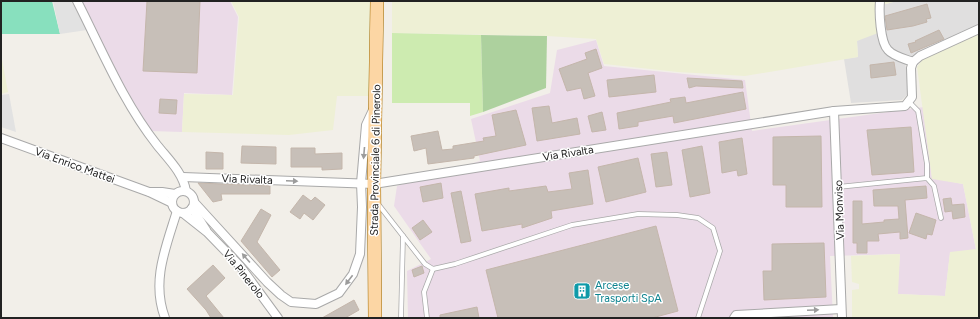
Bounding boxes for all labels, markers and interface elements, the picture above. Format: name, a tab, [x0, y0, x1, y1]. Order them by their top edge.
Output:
street label: Strada Provinciale 6 di Pinerolo	[368, 84, 383, 236]
street label: Via Rivalta	[542, 143, 594, 164]
street label: Via Enrico Mattei	[33, 145, 117, 186]
one-way arrow	[361, 147, 367, 159]
street label: Via Rivalta	[221, 172, 273, 187]
one-way arrow	[286, 177, 298, 184]
street label: Via Monviso	[832, 180, 847, 240]
street label: Via Pinerolo	[220, 248, 267, 301]
one-way arrow	[242, 252, 251, 263]
one-way arrow	[345, 275, 353, 286]
place label: Arcese Trasporti SpA	[595, 279, 662, 305]
building icon: Arcese Trasporti SpA	[572, 281, 592, 301]
one-way arrow	[807, 307, 819, 314]

